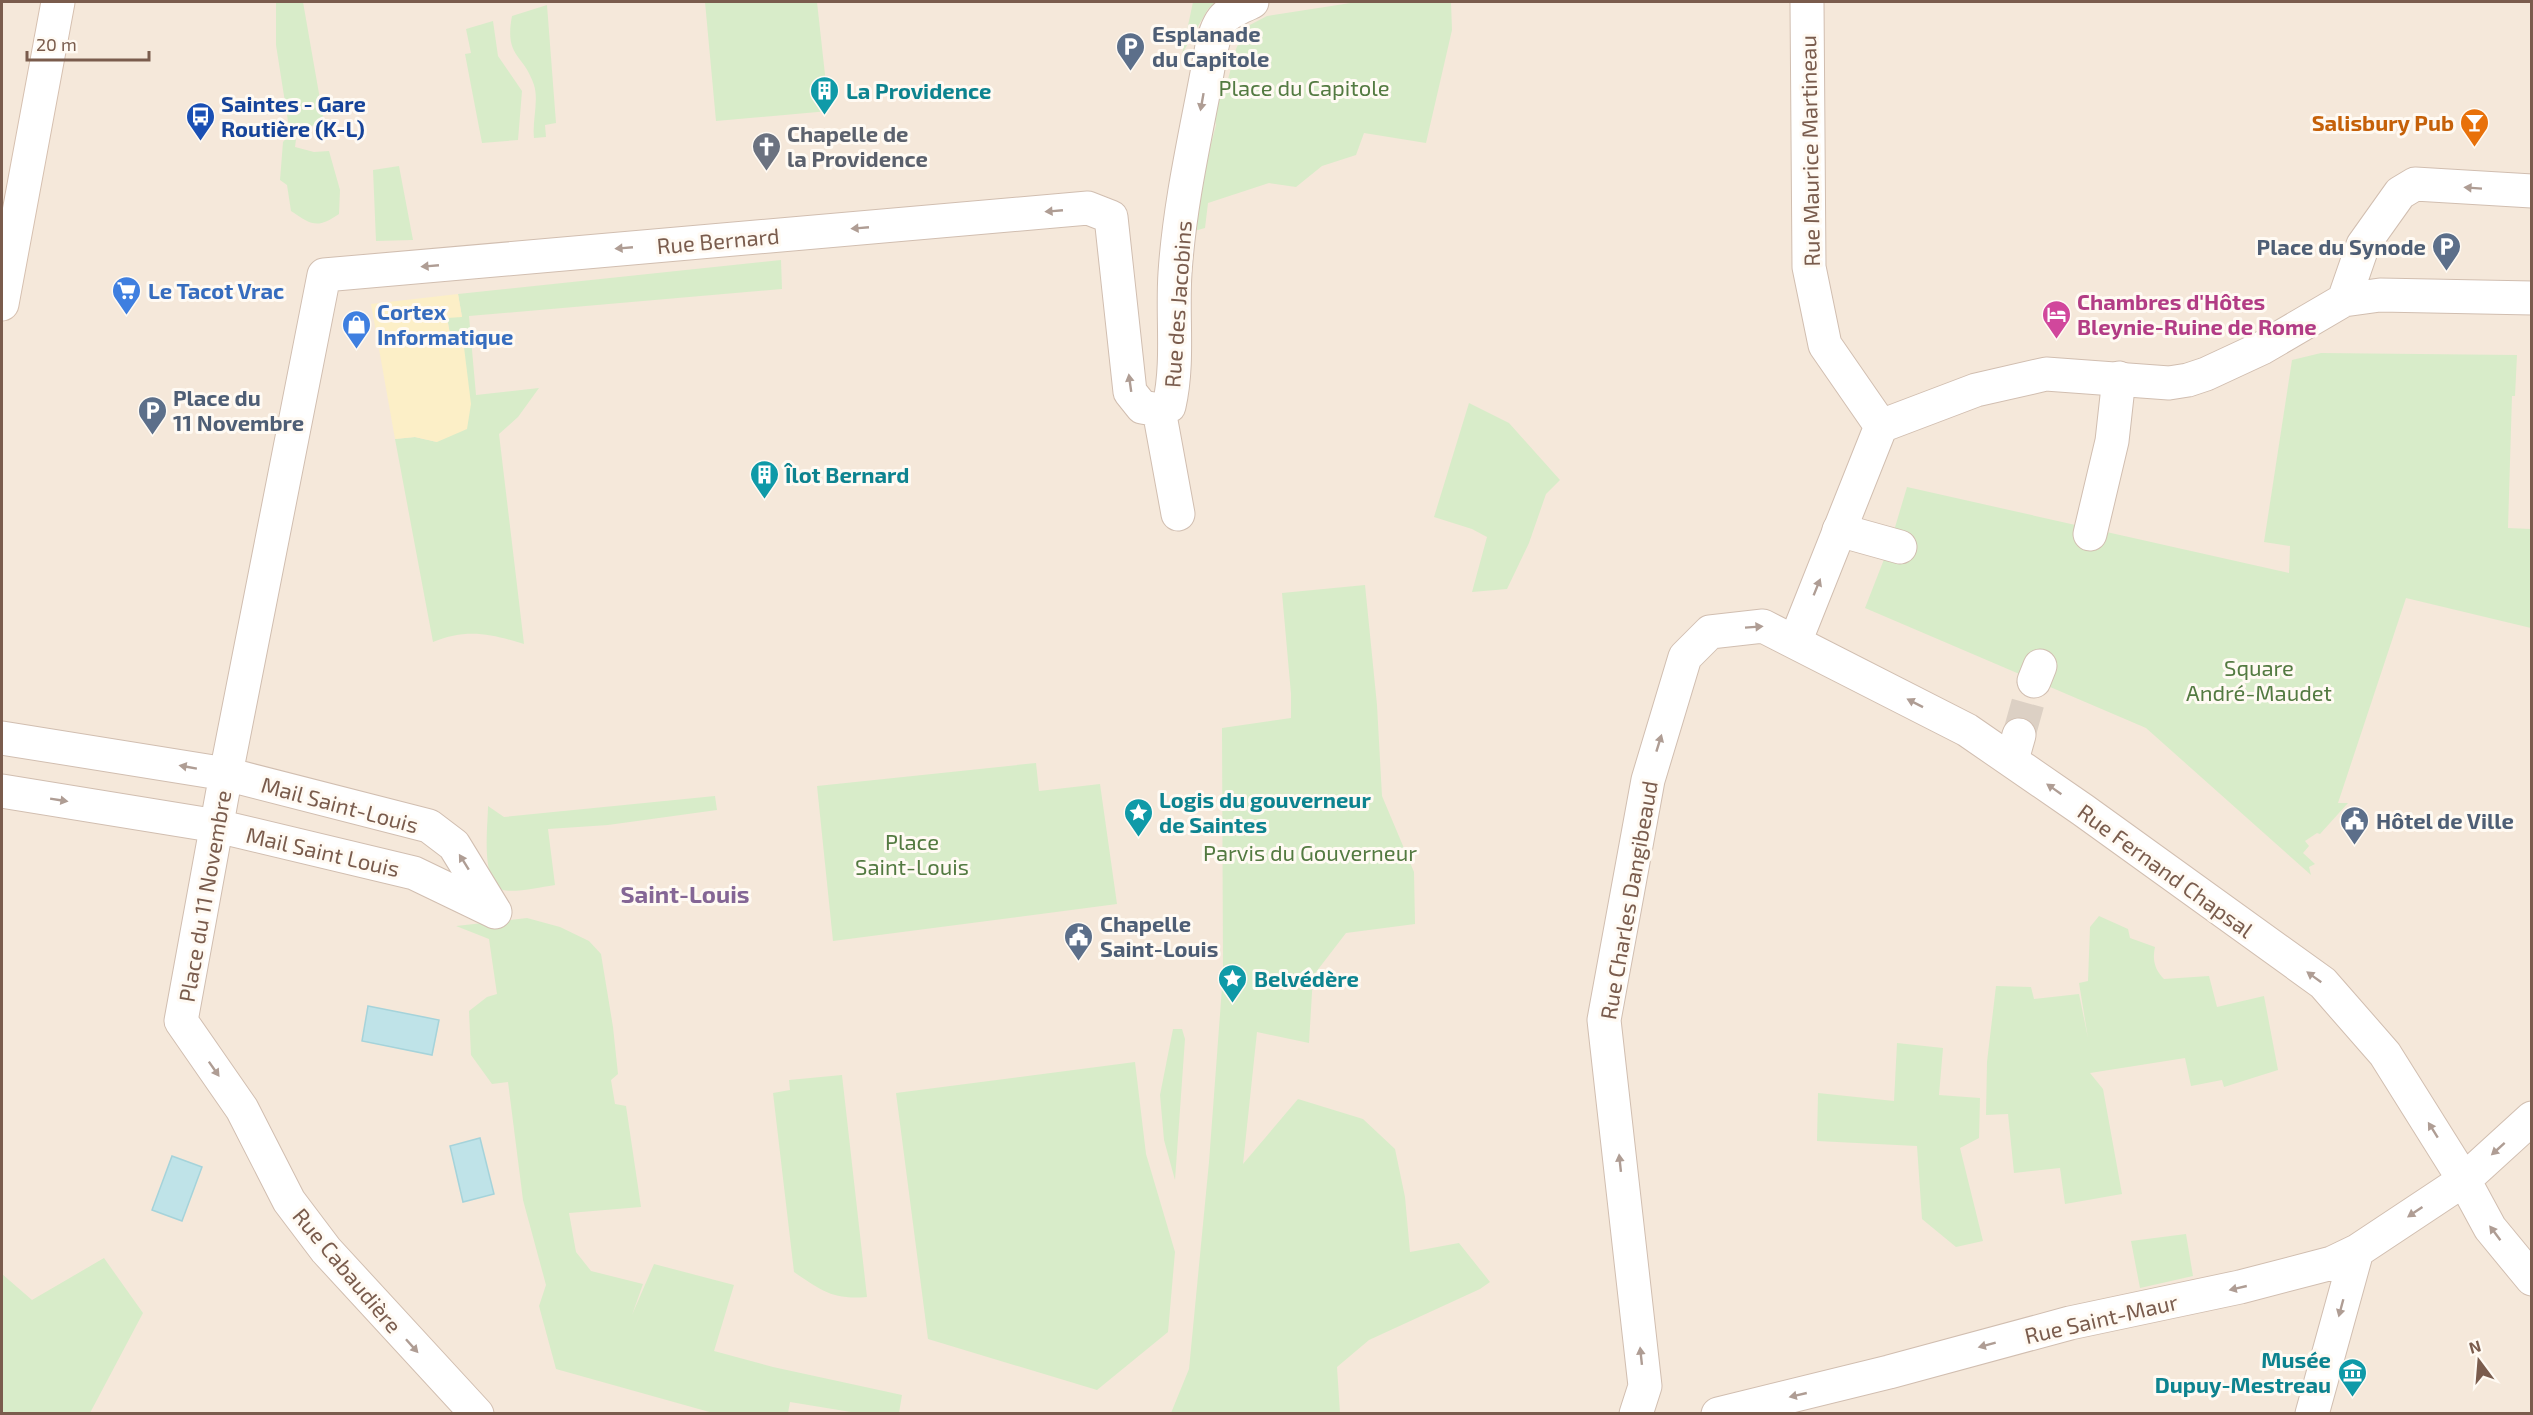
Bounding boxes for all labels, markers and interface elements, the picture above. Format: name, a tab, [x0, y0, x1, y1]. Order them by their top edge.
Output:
place label: Esplanade du Capitole	[1152, 20, 1269, 71]
scale bar	[27, 24, 148, 62]
parking icon: Esplanade du Capitole	[1115, 30, 1147, 72]
text: 20 m	[36, 33, 77, 55]
street label: Rue Maurice Martineau	[1794, 35, 1824, 267]
building icon: La Providence	[809, 74, 841, 116]
park label: Place du Capitole	[1218, 74, 1390, 100]
place label: La Providence	[846, 77, 991, 103]
place label: Saintes - Gare Routière (K-L)	[221, 90, 366, 141]
one-way arrow	[1197, 93, 1206, 112]
bus stop icon: Saintes - Gare Routière (K-L)	[184, 100, 216, 142]
bar icon: Salisbury Pub	[2459, 106, 2491, 148]
place label: Salisbury Pub	[2312, 109, 2454, 136]
place label: Chapelle de la Providence	[787, 120, 928, 171]
church icon: Chapelle de la Providence	[750, 130, 782, 172]
one-way arrow	[2464, 183, 2483, 192]
one-way arrow	[1045, 206, 1064, 216]
street label: Rue des Jacobins	[1158, 220, 1196, 388]
street label: Rue Bernard	[655, 222, 781, 258]
one-way arrow	[851, 223, 870, 233]
parking icon: Place du Synode	[2431, 230, 2463, 272]
place label: Place du Synode	[2257, 233, 2426, 260]
one-way arrow	[614, 243, 633, 253]
one-way arrow	[420, 261, 439, 271]
supermarket icon: Le Tacot Vrac	[111, 274, 143, 316]
place label: Le Tacot Vrac	[148, 277, 284, 303]
place label: Chambres d'Hôtes Bleynie-Ruine de Rome	[2077, 288, 2317, 340]
place label: Cortex Informatique	[377, 298, 513, 349]
hotel icon: Chambres d'Hôtes Bleynie-Ruine de Rome	[2040, 298, 2072, 340]
shop icon: Cortex Informatique	[340, 308, 372, 350]
one-way arrow	[1125, 373, 1134, 392]
place label: Place du 11 Novembre	[173, 384, 304, 435]
parking icon: Place du 11 Novembre	[136, 394, 168, 436]
building icon: Îlot Bernard	[748, 458, 780, 500]
place label: Îlot Bernard	[784, 461, 909, 487]
one-way arrow	[1812, 578, 1822, 596]
one-way arrow	[1745, 623, 1764, 632]
park label: Square André-Maudet	[2186, 654, 2332, 705]
one-way arrow	[1906, 698, 1923, 708]
one-way arrow	[1655, 734, 1664, 752]
one-way arrow	[178, 763, 197, 772]
street label: Mail Saint-Louis	[259, 771, 421, 837]
street label: Rue Charles Dangibeaud	[1594, 778, 1662, 1022]
one-way arrow	[2047, 783, 2063, 795]
place label: Logis du gouverneur de Saintes	[1159, 786, 1371, 837]
street label: Place du 11 Novembre	[173, 788, 235, 1004]
one-way arrow	[50, 795, 69, 804]
place icon: Logis du gouverneur de Saintes	[1122, 796, 1154, 838]
street label: Rue Fernand Chapsal	[2073, 798, 2259, 943]
public building icon: Hôtel de Ville	[2339, 804, 2371, 846]
place label: Hôtel de Ville	[2376, 807, 2514, 833]
street label: Mail Saint Louis	[244, 821, 402, 881]
park label: Place Saint-Louis	[855, 828, 969, 879]
park label: Parvis du Gouverneur	[1203, 839, 1417, 865]
one-way arrow	[459, 854, 470, 871]
district label: Saint-Louis	[620, 879, 750, 908]
place label: Chapelle Saint-Louis	[1100, 910, 1218, 961]
public building icon: Chapelle Saint-Louis	[1063, 920, 1095, 962]
place icon: Belvédère	[1217, 962, 1249, 1004]
place label: Belvédère	[1254, 965, 1359, 991]
one-way arrow	[2307, 971, 2323, 983]
one-way arrow	[208, 1062, 220, 1077]
one-way arrow	[2428, 1122, 2439, 1138]
one-way arrow	[2491, 1142, 2506, 1155]
one-way arrow	[1615, 1153, 1625, 1172]
street label: Rue Cabaudière	[288, 1202, 408, 1338]
one-way arrow	[2408, 1206, 2424, 1218]
one-way arrow	[2489, 1225, 2501, 1241]
one-way arrow	[2229, 1283, 2247, 1293]
street label: Rue Saint-Maur	[2022, 1288, 2180, 1348]
one-way arrow	[2336, 1298, 2346, 1317]
north arrow	[2449, 1331, 2509, 1391]
text: N	[2467, 1335, 2483, 1357]
one-way arrow	[405, 1338, 419, 1353]
one-way arrow	[1977, 1341, 1996, 1351]
place label: Musée Dupuy-Mestreau	[2155, 1346, 2331, 1398]
one-way arrow	[1636, 1347, 1646, 1366]
museum icon: Musée Dupuy-Mestreau	[2336, 1356, 2368, 1398]
one-way arrow	[1789, 1390, 1807, 1400]

